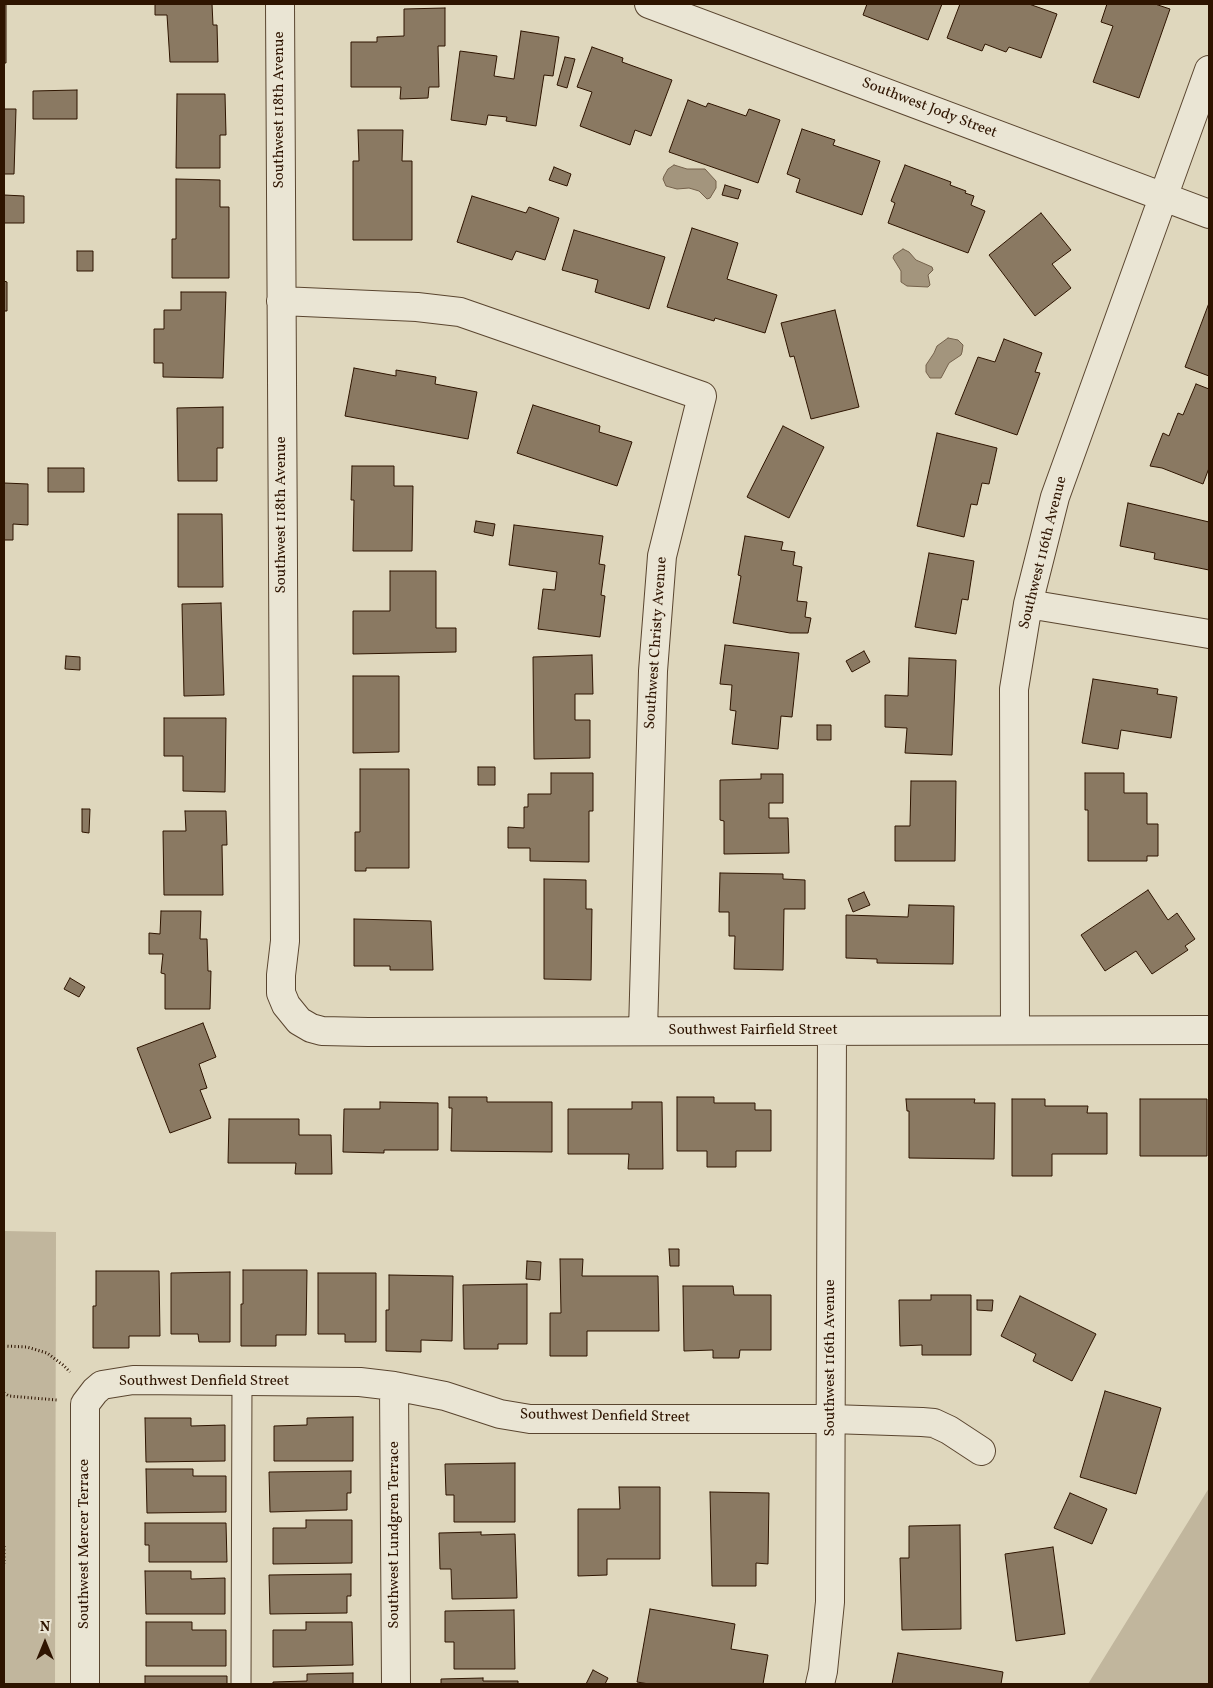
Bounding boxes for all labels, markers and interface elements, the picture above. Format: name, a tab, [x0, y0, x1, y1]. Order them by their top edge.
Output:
street label: Southwest 118th Avenue	[271, 31, 289, 189]
street label: Southwest Jody Street	[859, 75, 999, 143]
street label: Southwest 118th Avenue	[273, 436, 291, 594]
street label: Southwest 116th Avenue	[1016, 475, 1072, 631]
street label: Southwest Christy Avenue	[642, 556, 672, 730]
street label: Southwest Fairfield Street	[668, 1022, 838, 1040]
street label: Southwest 116th Avenue	[822, 1279, 840, 1437]
street label: Southwest Denfield Street	[119, 1373, 289, 1391]
street label: Southwest Denfield Street	[520, 1407, 690, 1427]
street label: Southwest Lundgren Terrace	[386, 1441, 404, 1629]
street label: Southwest Mercer Terrace	[76, 1459, 94, 1629]
north arrow	[20, 1618, 70, 1668]
text: N	[40, 1618, 50, 1637]

